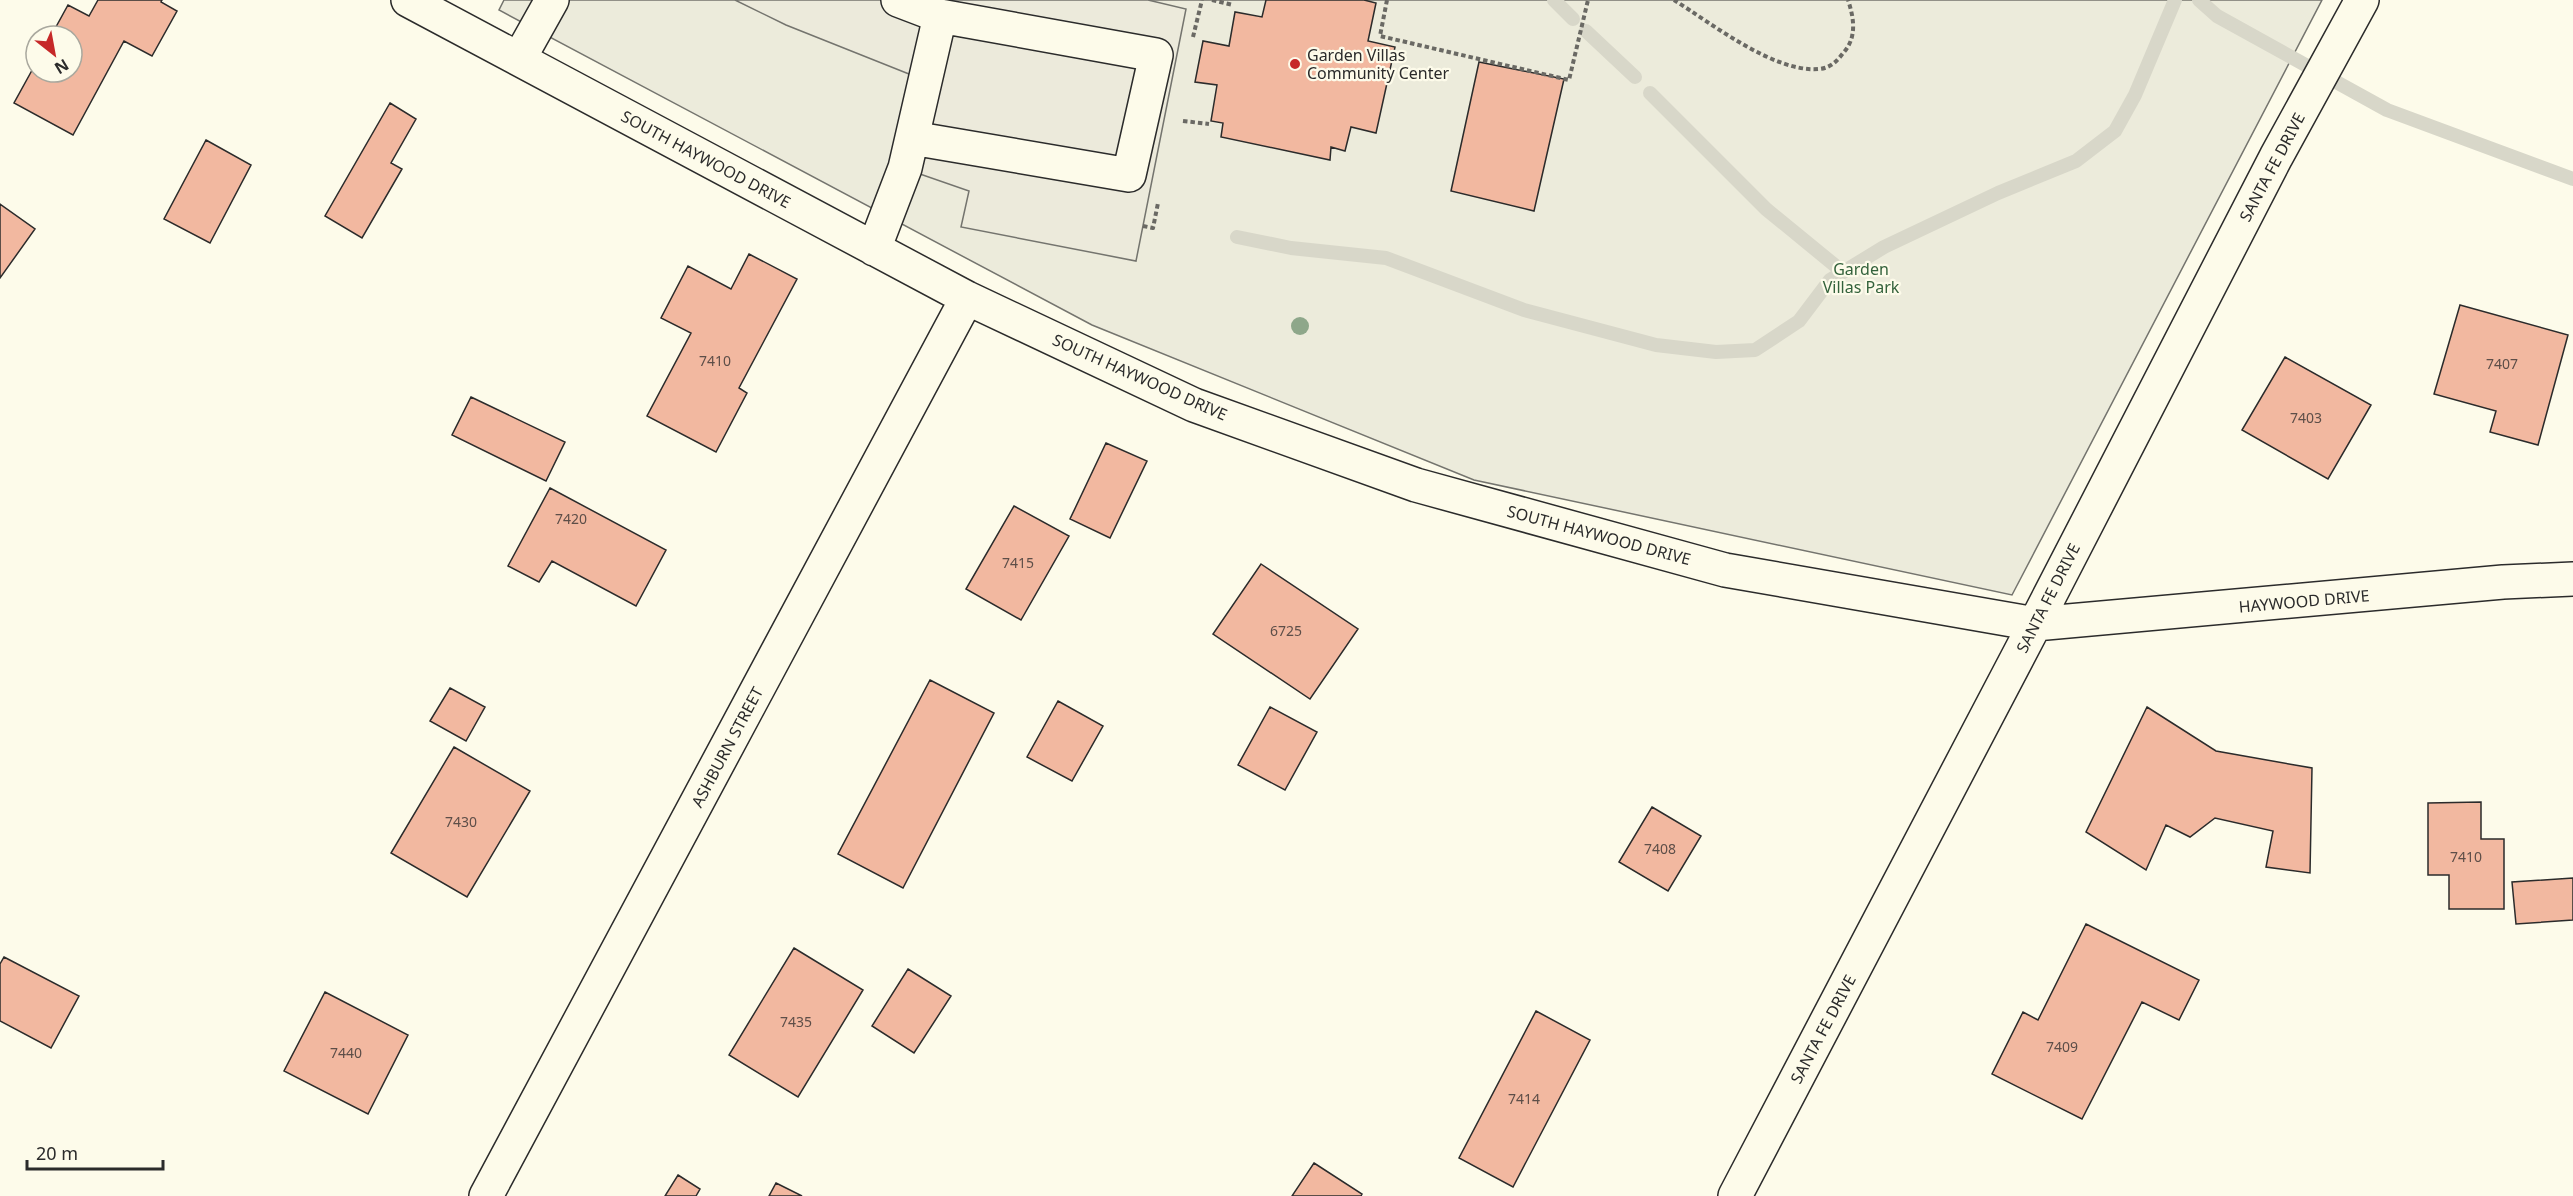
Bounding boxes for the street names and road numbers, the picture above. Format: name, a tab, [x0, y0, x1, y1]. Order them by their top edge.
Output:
street label: SOUTH HAYWOOD DRIVE	[617, 105, 795, 213]
street label: SANTA FE DRIVE	[2234, 109, 2310, 225]
street label: SOUTH HAYWOOD DRIVE	[1049, 328, 1231, 426]
street label: SOUTH HAYWOOD DRIVE	[1505, 500, 1693, 570]
street label: SANTA FE DRIVE	[2011, 539, 2085, 657]
street label: HAYWOOD DRIVE	[2238, 584, 2370, 618]
street label: ASHBURN STREET	[686, 683, 768, 811]
street label: SANTA FE DRIVE	[1785, 971, 1861, 1087]

